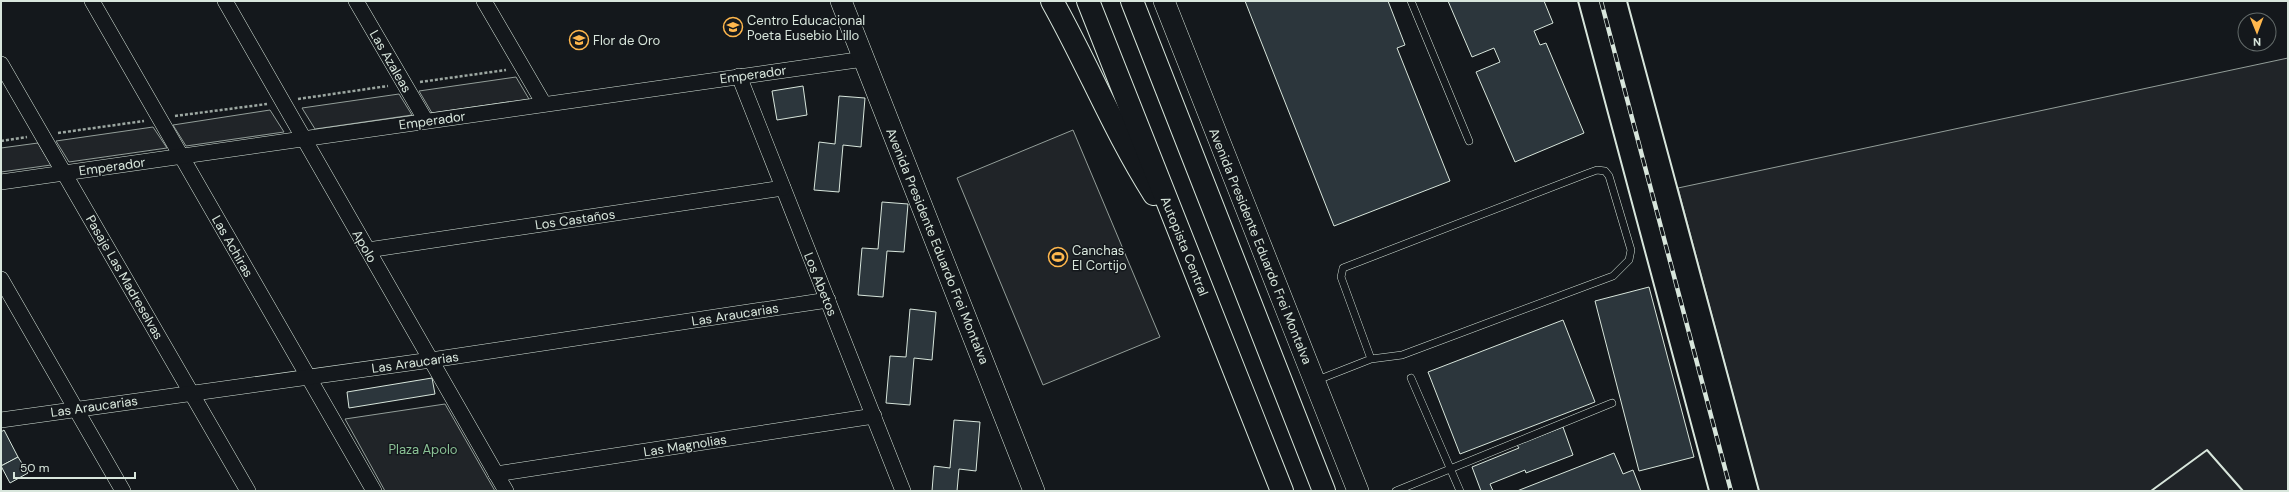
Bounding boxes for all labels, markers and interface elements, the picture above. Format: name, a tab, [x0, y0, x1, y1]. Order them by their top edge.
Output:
place label: Centro Educacional Poeta Eusebio Lillo	[747, 12, 865, 44]
north arrow	[2237, 12, 2277, 52]
school or university icon: Centro Educacional Poeta Eusebio Lillo	[722, 16, 744, 38]
street label: Las Azaleas	[366, 27, 415, 96]
school or university icon: Flor de Oro	[568, 29, 590, 51]
place label: Flor de Oro	[593, 32, 660, 49]
text: N	[2253, 35, 2261, 49]
street label: Emperador	[719, 61, 788, 88]
street label: Emperador	[398, 107, 467, 134]
street label: Avenida Presidente Eduardo Frei Montalva	[882, 126, 993, 367]
street label: Avenida Presidente Eduardo Frei Montalva	[1205, 126, 1316, 367]
street label: Emperador	[78, 153, 147, 180]
street label: Autopista Central	[1157, 194, 1212, 298]
street label: Los Castaños	[534, 205, 616, 234]
street label: Pasaje Las Madreselvas	[82, 212, 167, 342]
street label: Las Achiras	[208, 212, 257, 280]
street label: Apolo	[348, 227, 381, 266]
place label: Canchas El Cortijo	[1072, 242, 1127, 274]
sports icon: Canchas El Cortijo	[1047, 246, 1069, 268]
street label: Los Abetos	[800, 250, 841, 319]
street label: Las Araucarias	[690, 299, 780, 330]
street label: Las Araucarias	[370, 348, 460, 377]
street label: Las Araucarias	[49, 392, 139, 421]
street label: Las Magnolias	[642, 431, 728, 460]
park label: Plaza Apolo	[388, 441, 458, 458]
scale bar	[14, 454, 135, 480]
text: 50 m	[20, 460, 49, 476]

